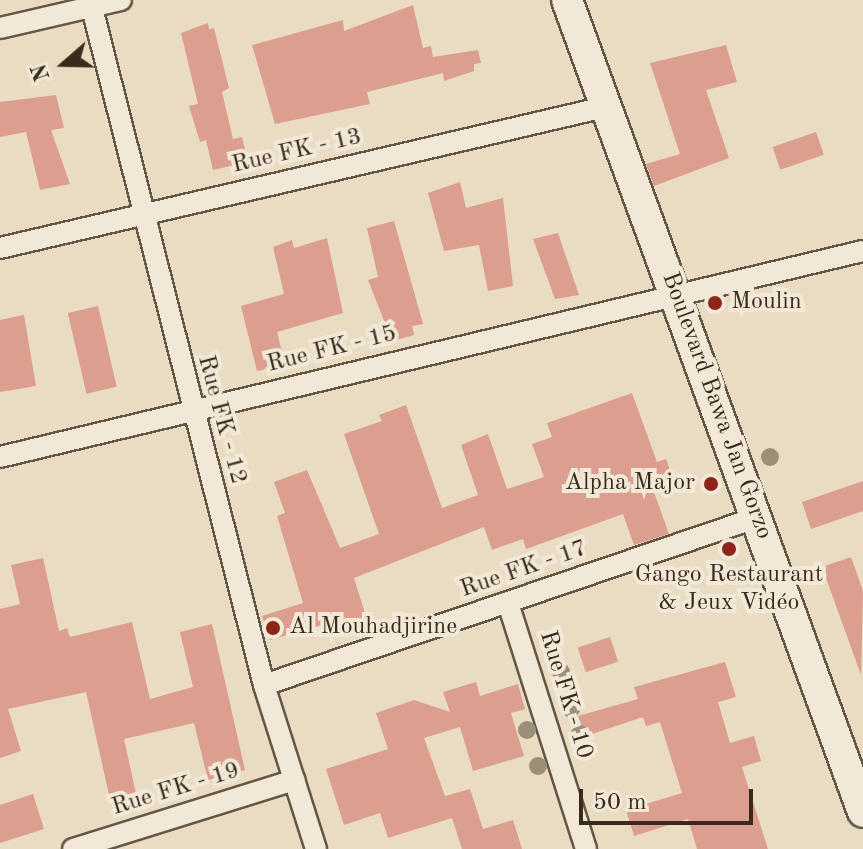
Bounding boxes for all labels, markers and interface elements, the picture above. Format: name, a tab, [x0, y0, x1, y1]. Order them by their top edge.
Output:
north arrow	[24, 24, 104, 104]
text: N	[28, 61, 55, 84]
street label: Rue FK - 13	[229, 123, 365, 181]
street label: Boulevard Bawa Jan Gorzo	[654, 269, 778, 543]
place label: Moulin	[731, 289, 802, 317]
marker: Moulin	[706, 294, 724, 312]
street label: Rue FK - 15	[264, 320, 400, 380]
street label: Rue FK - 12	[190, 352, 252, 488]
place label: Alpha Major	[565, 470, 695, 498]
marker: Alpha Major	[702, 475, 720, 493]
street label: Rue FK - 17	[457, 535, 591, 605]
marker: Gango Restaurant & Jeux Vidéo	[720, 540, 738, 558]
place label: Gango Restaurant & Jeux Vidéo	[635, 562, 823, 618]
place label: Al Mouhadjirine	[289, 614, 457, 642]
marker: Al Mouhadjirine	[264, 619, 282, 637]
street label: Rue FK - 10	[532, 628, 598, 762]
street label: Rue FK - 19	[109, 757, 243, 823]
scale bar	[583, 773, 757, 823]
text: 50 m	[593, 791, 647, 815]

